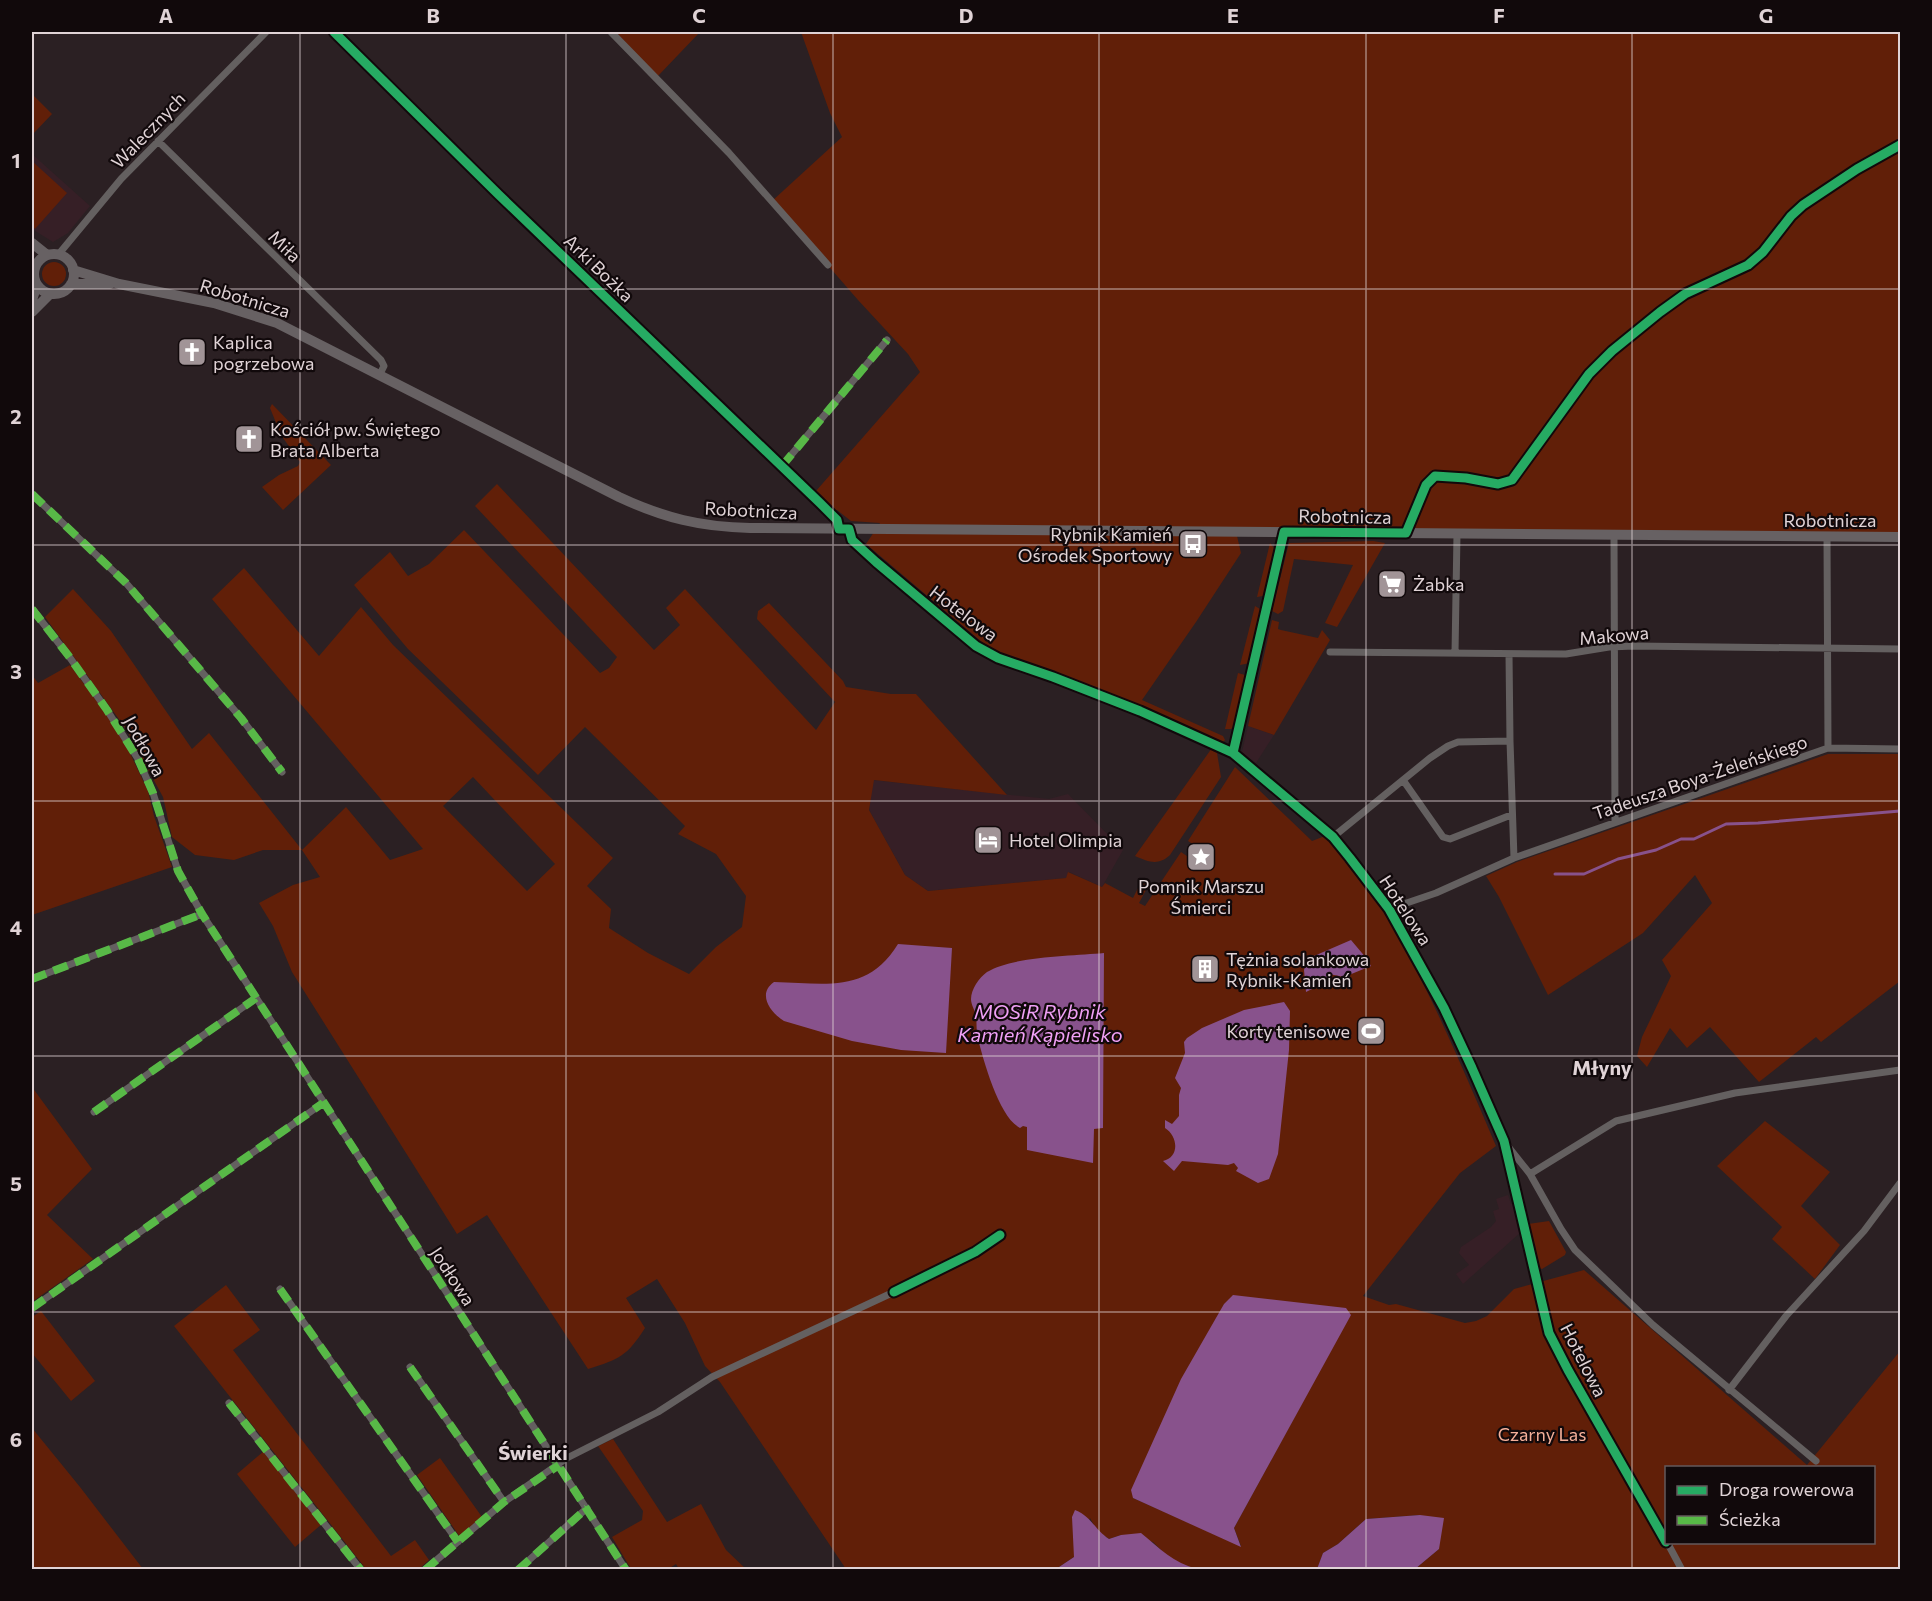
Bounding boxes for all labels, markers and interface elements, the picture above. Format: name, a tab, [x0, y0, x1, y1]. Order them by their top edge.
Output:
text: A	[159, 3, 173, 27]
text: B	[426, 3, 440, 27]
text: C	[692, 3, 706, 27]
text: D	[959, 3, 973, 27]
text: E	[1227, 3, 1239, 27]
text: F	[1493, 3, 1505, 27]
text: G	[1759, 3, 1773, 27]
street label: Walecznych	[106, 87, 190, 173]
text: 1	[11, 148, 21, 172]
street label: Miła	[264, 225, 306, 267]
street label: Arki Bożka	[560, 230, 638, 306]
street label: Robotnicza	[197, 274, 293, 322]
place label: Kaplica pogrzebowa	[213, 331, 315, 374]
church icon: Kaplica pogrzebowa	[176, 336, 208, 368]
text: 2	[10, 404, 22, 428]
place label: Kościół pw. Świętego Brata Alberta	[270, 418, 441, 461]
church icon: Kościół pw. Świętego Brata Alberta	[233, 423, 265, 455]
street label: Robotnicza	[704, 497, 798, 523]
street label: Robotnicza	[1298, 504, 1392, 528]
street label: Robotnicza	[1783, 509, 1877, 531]
place label: Rybnik Kamień Ośrodek Sportowy	[1018, 523, 1172, 566]
bus stop icon: Rybnik Kamień Ośrodek Sportowy	[1177, 528, 1209, 560]
supermarket icon: Żabka	[1376, 568, 1408, 600]
place label: Żabka	[1413, 573, 1464, 595]
street label: Hotelowa	[926, 580, 1002, 646]
street label: Makowa	[1578, 621, 1650, 649]
text: 3	[10, 659, 22, 683]
street label: Jodłowa	[119, 712, 171, 780]
street label: Tadeusza Boya-Żeleńskiego	[1590, 730, 1810, 824]
hotel icon: Hotel Olimpia	[972, 824, 1004, 856]
place label: Hotel Olimpia	[1009, 829, 1122, 851]
place icon: Pomnik Marszu Śmierci	[1185, 841, 1217, 873]
street label: Hotelowa	[1375, 871, 1437, 949]
place label: Pomnik Marszu Śmierci	[1138, 875, 1264, 918]
text: 4	[10, 915, 22, 939]
place label: Tężnia solankowa Rybnik-Kamień	[1226, 948, 1369, 991]
building icon: Tężnia solankowa Rybnik-Kamień	[1189, 953, 1221, 985]
water label: MOSiR Rybnik Kamień Kąpielisko	[957, 999, 1123, 1046]
sports icon: Korty tenisowe	[1355, 1015, 1387, 1047]
place label: Korty tenisowe	[1227, 1020, 1350, 1042]
district label: Młyny	[1572, 1055, 1632, 1079]
text: 5	[10, 1171, 22, 1195]
street label: Jodłowa	[426, 1242, 480, 1310]
street label: Hotelowa	[1556, 1320, 1612, 1400]
park label: Czarny Las	[1498, 1423, 1586, 1445]
text: 6	[10, 1427, 22, 1451]
district label: Świerki	[498, 1440, 568, 1464]
legend	[1665, 1466, 1875, 1544]
text: Droga rowerowa	[1719, 1478, 1854, 1500]
text: Ścieżka	[1719, 1508, 1781, 1530]

